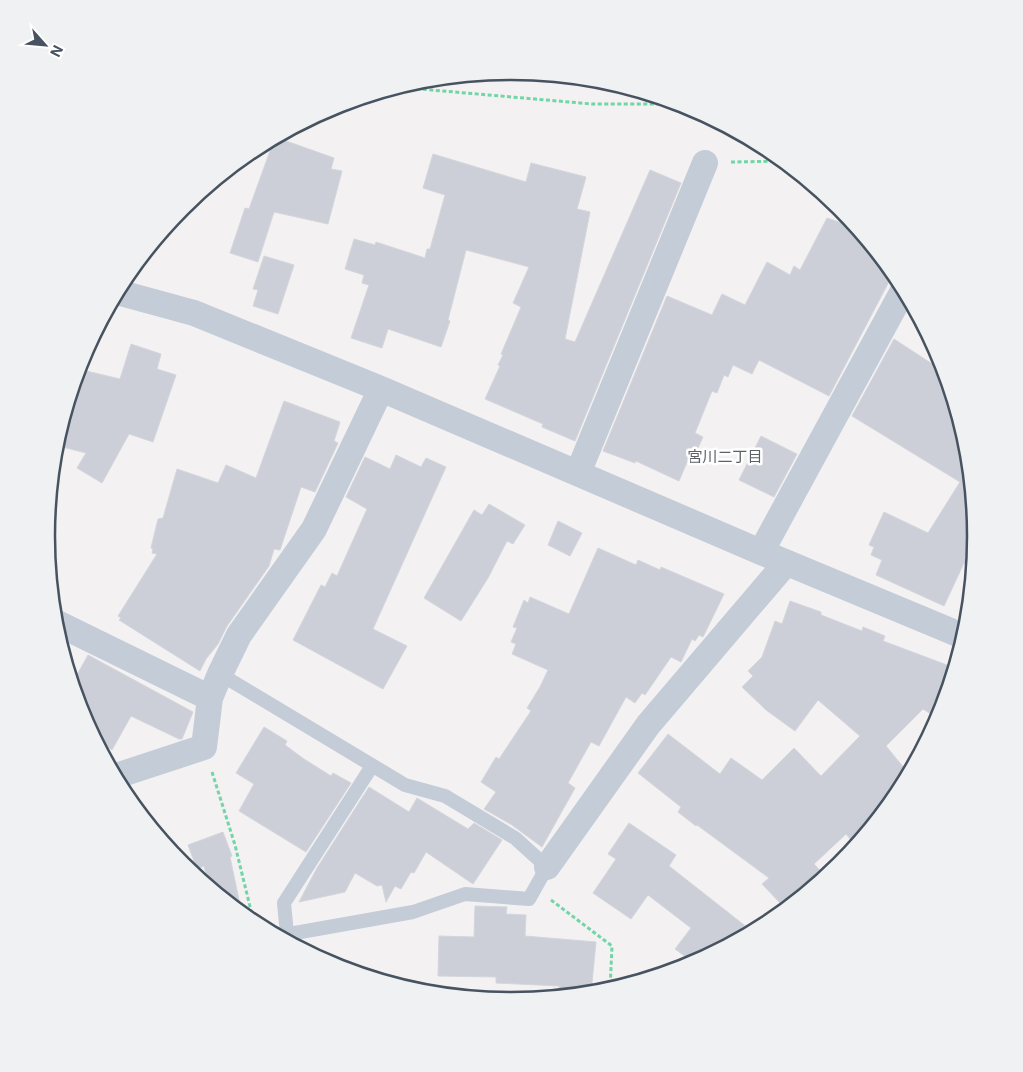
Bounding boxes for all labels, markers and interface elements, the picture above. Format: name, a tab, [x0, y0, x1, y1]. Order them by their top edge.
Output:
north arrow	[20, 20, 70, 70]
text: N	[47, 43, 67, 60]
district label: 宮川二丁目	[687, 447, 763, 466]

